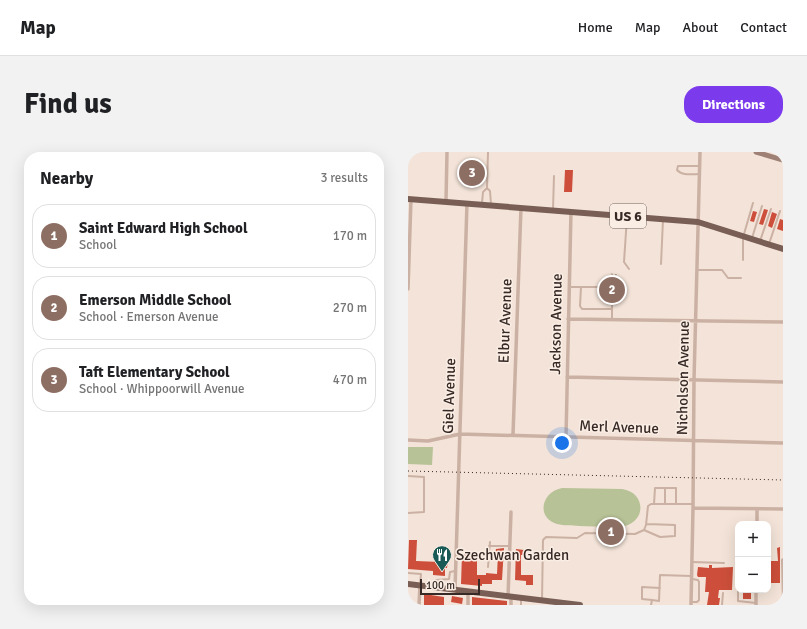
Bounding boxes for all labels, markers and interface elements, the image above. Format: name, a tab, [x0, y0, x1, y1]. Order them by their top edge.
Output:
text: Map	[20, 16, 56, 40]
text: Home	[578, 19, 613, 36]
text: Map	[635, 19, 660, 36]
text: About	[682, 19, 718, 36]
text: Contact	[740, 19, 787, 36]
button: Directions	[684, 86, 783, 123]
text: Find us	[24, 87, 112, 121]
pin: 3	[459, 158, 485, 188]
text: Nearby	[40, 168, 93, 189]
text: 3 results	[320, 170, 368, 186]
road number: US 6	[610, 204, 646, 228]
text: Saint Edward High School	[79, 219, 248, 237]
text: 1	[50, 228, 58, 244]
text: 170 m	[333, 228, 367, 244]
text: School	[79, 237, 117, 253]
street label: Jackson Avenue	[546, 273, 566, 375]
pin: 2	[599, 275, 625, 305]
street label: Elbur Avenue	[495, 278, 515, 364]
text: Emerson Middle School	[79, 291, 232, 309]
text: 2	[50, 300, 58, 316]
text: 270 m	[333, 300, 367, 316]
text: School · Emerson Avenue	[79, 309, 219, 325]
street label: Nicholson Avenue	[673, 321, 693, 435]
street label: Giel Avenue	[439, 358, 459, 434]
text: Taft Elementary School	[79, 363, 230, 381]
text: 3	[50, 372, 58, 388]
text: 470 m	[333, 372, 367, 388]
text: School · Whippoorwill Avenue	[79, 381, 245, 397]
street label: Merl Avenue	[579, 417, 659, 437]
your location	[552, 433, 572, 453]
pin: 1	[598, 517, 624, 547]
map controls	[735, 521, 771, 593]
button: +	[735, 521, 771, 557]
restaurant icon: Szechwan Garden	[431, 544, 453, 572]
place label: Szechwan Garden	[456, 546, 569, 564]
button: −	[735, 557, 771, 593]
scale bar	[420, 577, 480, 596]
text: 100 m	[426, 579, 455, 592]

